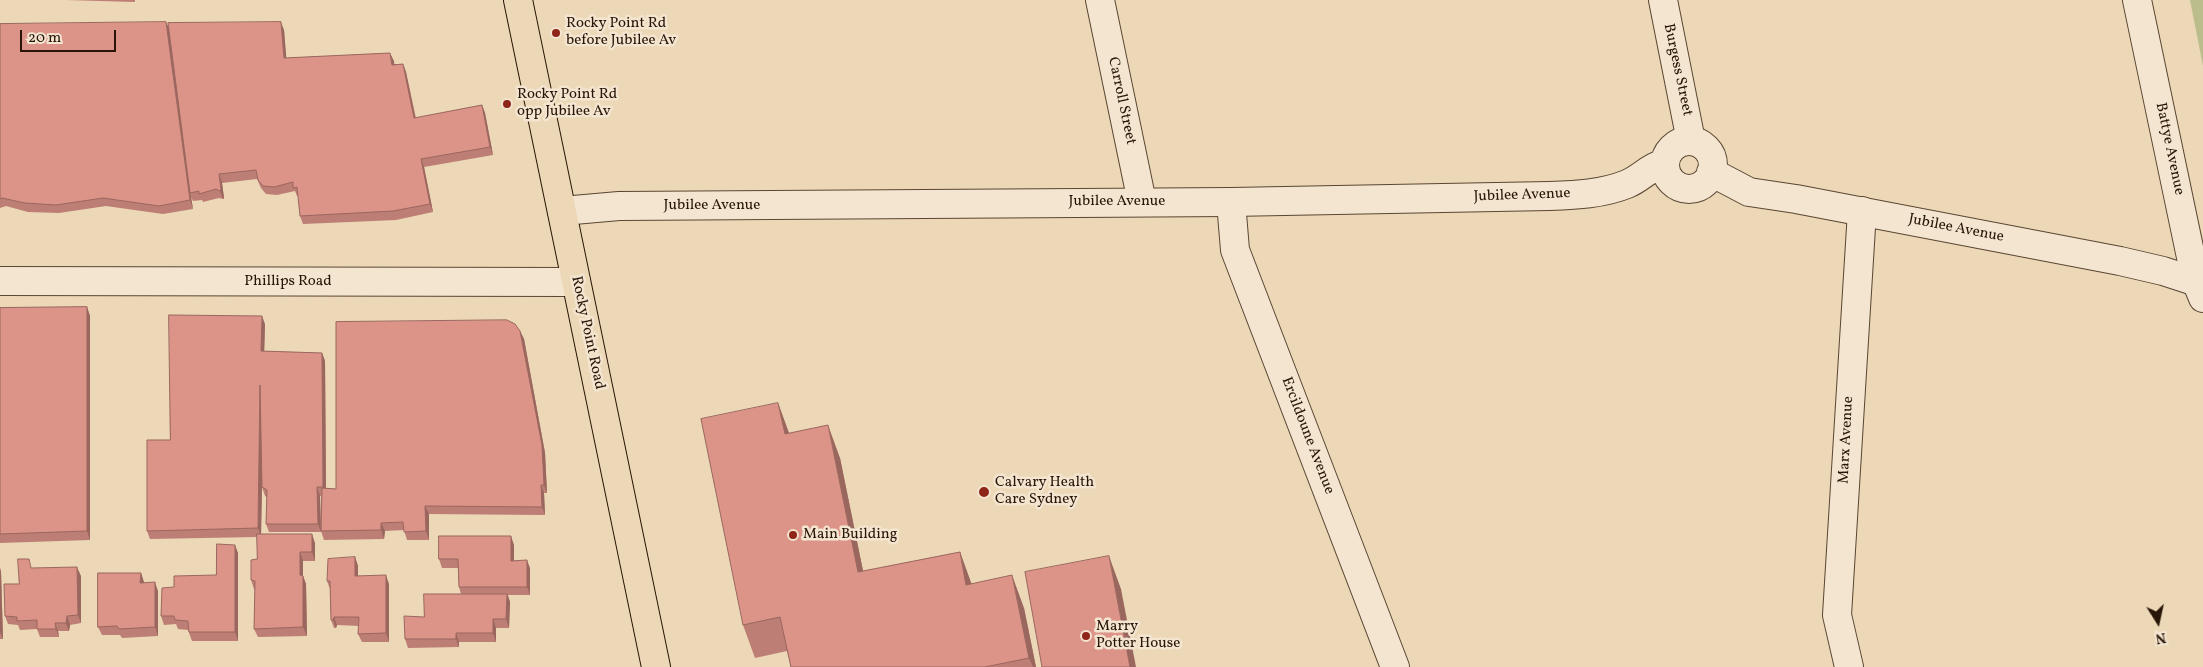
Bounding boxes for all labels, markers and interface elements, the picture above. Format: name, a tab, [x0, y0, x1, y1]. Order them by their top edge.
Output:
place label: Rocky Point Rd before Jubilee Av	[566, 15, 676, 50]
scale bar	[22, 20, 119, 52]
street label: Burgess Street	[1658, 22, 1696, 118]
marker: Rocky Point Rd before Jubilee Av	[550, 27, 562, 39]
text: 20 m	[28, 28, 61, 49]
street label: Carroll Street	[1103, 56, 1139, 146]
place label: Rocky Point Rd opp Jubilee Av	[517, 86, 617, 121]
marker: Rocky Point Rd opp Jubilee Av	[501, 98, 513, 110]
street label: Battye Avenue	[2150, 101, 2188, 197]
street label: Jubilee Avenue	[1473, 185, 1571, 207]
street label: Jubilee Avenue	[1069, 193, 1165, 211]
street label: Jubilee Avenue	[664, 197, 760, 215]
street label: Jubilee Avenue	[1907, 211, 2005, 247]
street label: Phillips Road	[244, 273, 332, 291]
street label: Rocky Point Road	[566, 275, 608, 391]
street label: Ercildoune Avenue	[1276, 375, 1338, 497]
street label: Marx Avenue	[1836, 396, 1858, 484]
place label: Calvary Health Care Sydney	[995, 474, 1094, 509]
marker: Calvary Health Care Sydney	[977, 485, 991, 499]
place label: Main Building	[803, 526, 897, 544]
marker: Main Building	[787, 529, 799, 541]
north arrow	[2133, 597, 2183, 647]
place label: Marry Potter House	[1096, 618, 1180, 653]
text: N	[2154, 627, 2167, 648]
marker: Marry Potter House	[1080, 630, 1092, 642]

